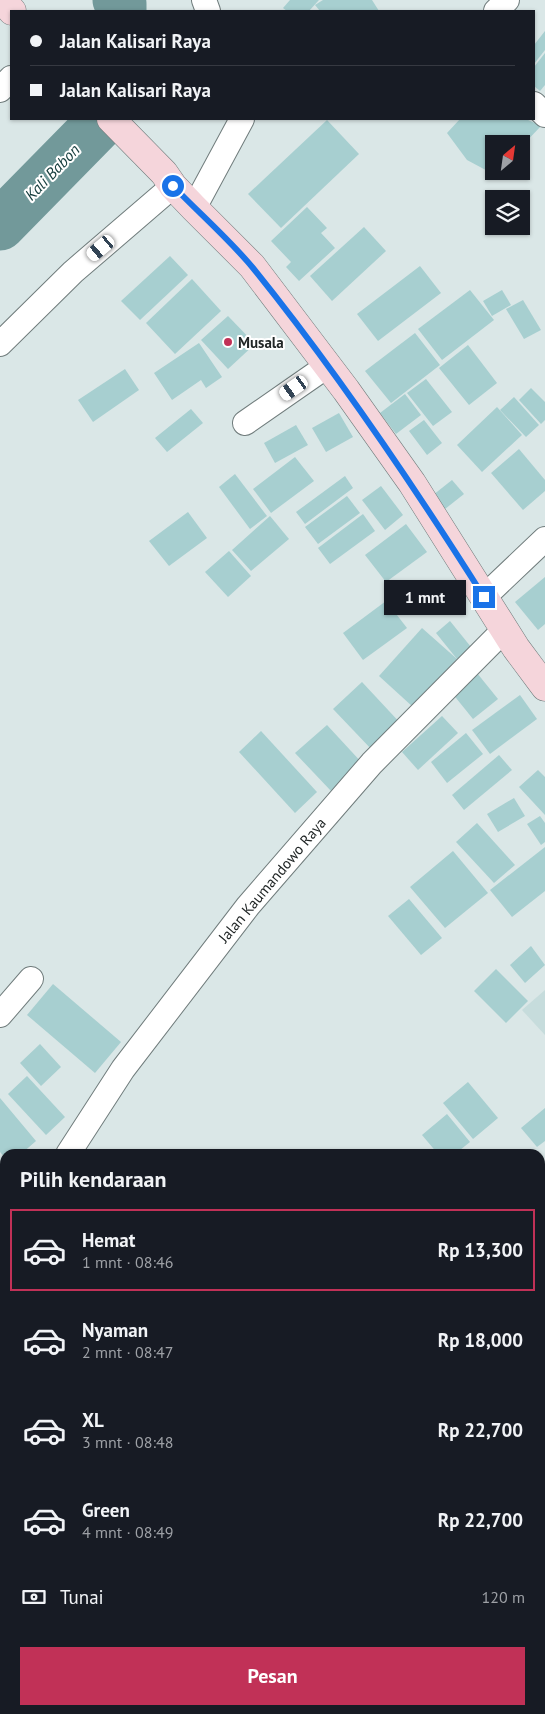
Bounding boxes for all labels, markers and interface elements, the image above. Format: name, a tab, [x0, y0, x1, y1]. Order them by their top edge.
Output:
text: Jalan Kalisari Raya	[60, 29, 211, 53]
text: Jalan Kalisari Raya	[60, 78, 211, 102]
north arrow	[485, 135, 530, 180]
map controls	[485, 135, 530, 235]
water label: Kali Babon	[20, 140, 84, 204]
route start	[162, 175, 184, 197]
button: layers	[485, 190, 530, 235]
car	[84, 233, 117, 263]
place label: Musala	[238, 333, 284, 352]
marker: Musala	[222, 336, 234, 348]
car	[277, 373, 310, 403]
callout: 1 mnt	[384, 580, 466, 614]
route end	[473, 586, 495, 608]
text: 1 mnt	[405, 587, 445, 607]
street label: Jalan Kaumandowo Raya	[213, 814, 330, 947]
text: Pilih kendaraan	[20, 1165, 166, 1193]
icon: car	[22, 1228, 67, 1273]
text: Hemat	[82, 1228, 135, 1252]
text: Rp 13,300	[438, 1238, 523, 1262]
text: 1 mnt · 08:46	[82, 1252, 173, 1272]
icon: car	[22, 1318, 67, 1363]
text: Nyaman	[82, 1318, 148, 1342]
text: Rp 18,000	[438, 1328, 523, 1352]
text: 2 mnt · 08:47	[82, 1342, 173, 1362]
icon: car	[22, 1408, 67, 1453]
text: XL	[82, 1408, 104, 1432]
text: Rp 22,700	[438, 1418, 523, 1442]
text: 3 mnt · 08:48	[82, 1432, 173, 1452]
icon: car	[22, 1498, 67, 1543]
text: Green	[82, 1498, 130, 1522]
text: Rp 22,700	[438, 1508, 523, 1532]
text: 4 mnt · 08:49	[82, 1522, 173, 1542]
icon: cash	[20, 1583, 48, 1611]
text: Tunai	[60, 1585, 104, 1609]
text: 120 m	[482, 1587, 525, 1607]
button: Pesan	[20, 1647, 525, 1705]

